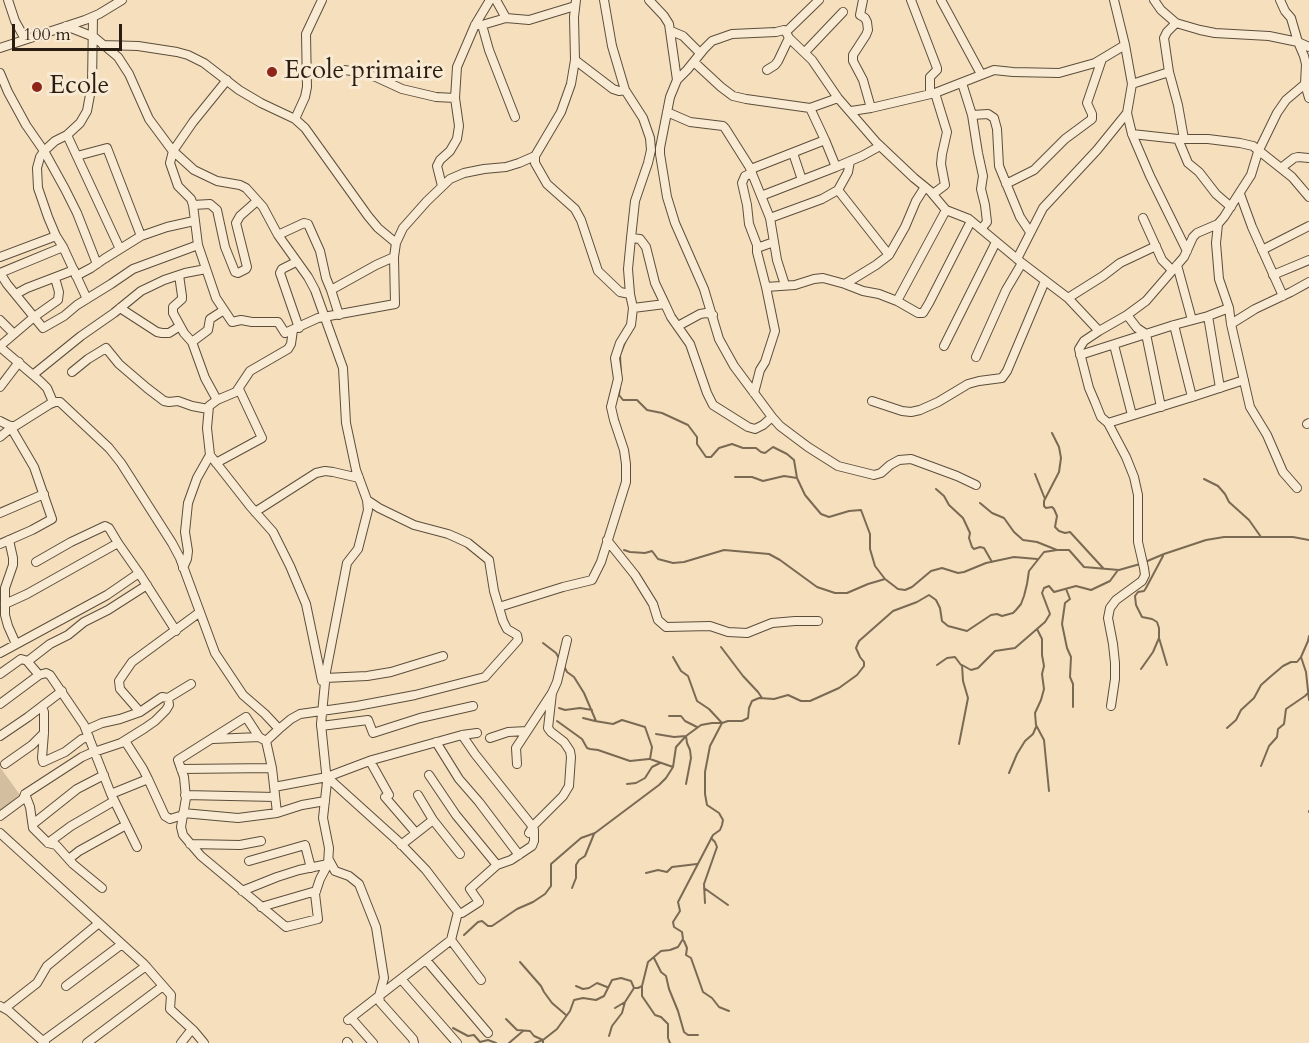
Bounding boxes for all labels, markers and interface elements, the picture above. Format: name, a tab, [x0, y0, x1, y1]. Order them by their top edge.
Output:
scale bar	[15, 12, 124, 50]
text: 100 m	[23, 22, 71, 47]
place label: Ecole primaire	[284, 56, 444, 88]
marker: Ecole primaire	[265, 65, 279, 79]
place label: Ecole	[49, 71, 109, 103]
marker: Ecole	[30, 80, 44, 94]

